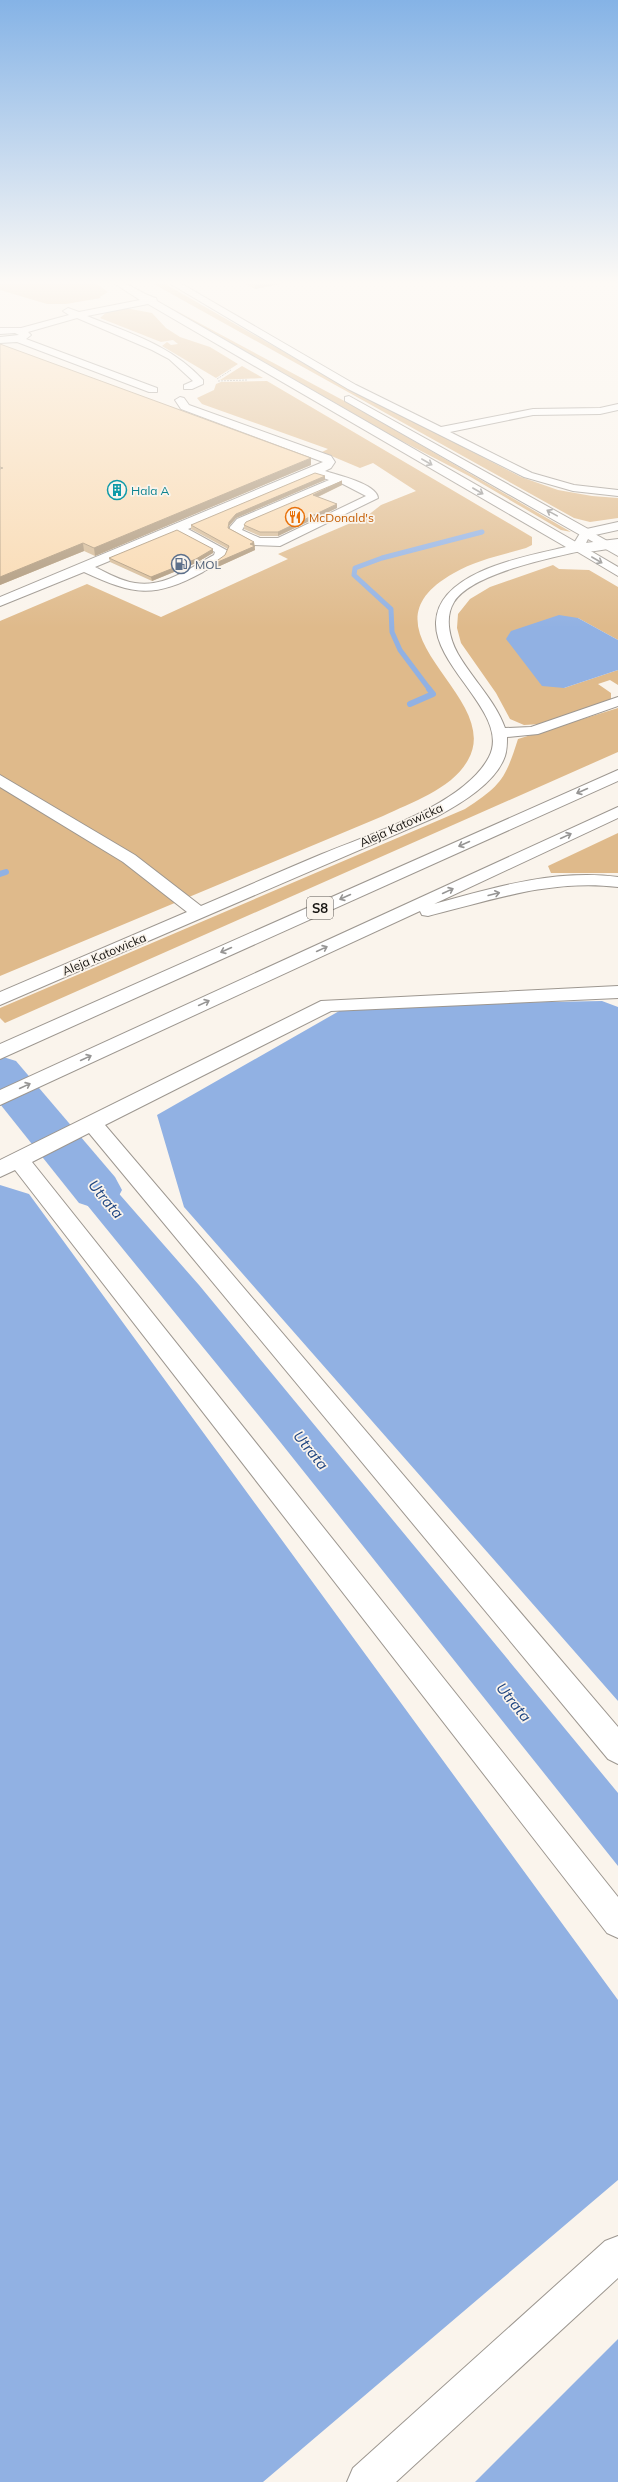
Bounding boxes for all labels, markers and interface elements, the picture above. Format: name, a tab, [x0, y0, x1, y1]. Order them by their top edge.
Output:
one-way arrow	[421, 458, 433, 466]
building icon: Hala A	[106, 479, 128, 501]
place label: Hala A	[131, 483, 170, 498]
one-way arrow	[472, 488, 484, 496]
restaurant icon: McDonald's	[284, 506, 306, 528]
one-way arrow	[546, 509, 558, 517]
place label: McDonald's	[309, 510, 374, 525]
fuel station icon: MOL	[170, 553, 192, 575]
place label: MOL	[195, 557, 222, 572]
one-way arrow	[591, 557, 603, 565]
one-way arrow	[577, 788, 589, 795]
street label: Aleja Katowicka	[357, 800, 445, 850]
one-way arrow	[559, 832, 571, 839]
one-way arrow	[458, 841, 470, 848]
one-way arrow	[441, 887, 453, 894]
one-way arrow	[487, 890, 500, 898]
one-way arrow	[340, 894, 352, 901]
road number: S8	[307, 897, 333, 919]
street label: Aleja Katowicka	[60, 930, 148, 978]
one-way arrow	[316, 945, 328, 952]
one-way arrow	[221, 947, 233, 954]
one-way arrow	[198, 999, 210, 1006]
one-way arrow	[80, 1054, 92, 1061]
one-way arrow	[19, 1082, 31, 1089]
water label: Utrata	[84, 1176, 128, 1222]
water label: Utrata	[290, 1427, 332, 1473]
water label: Utrata	[493, 1679, 535, 1725]

